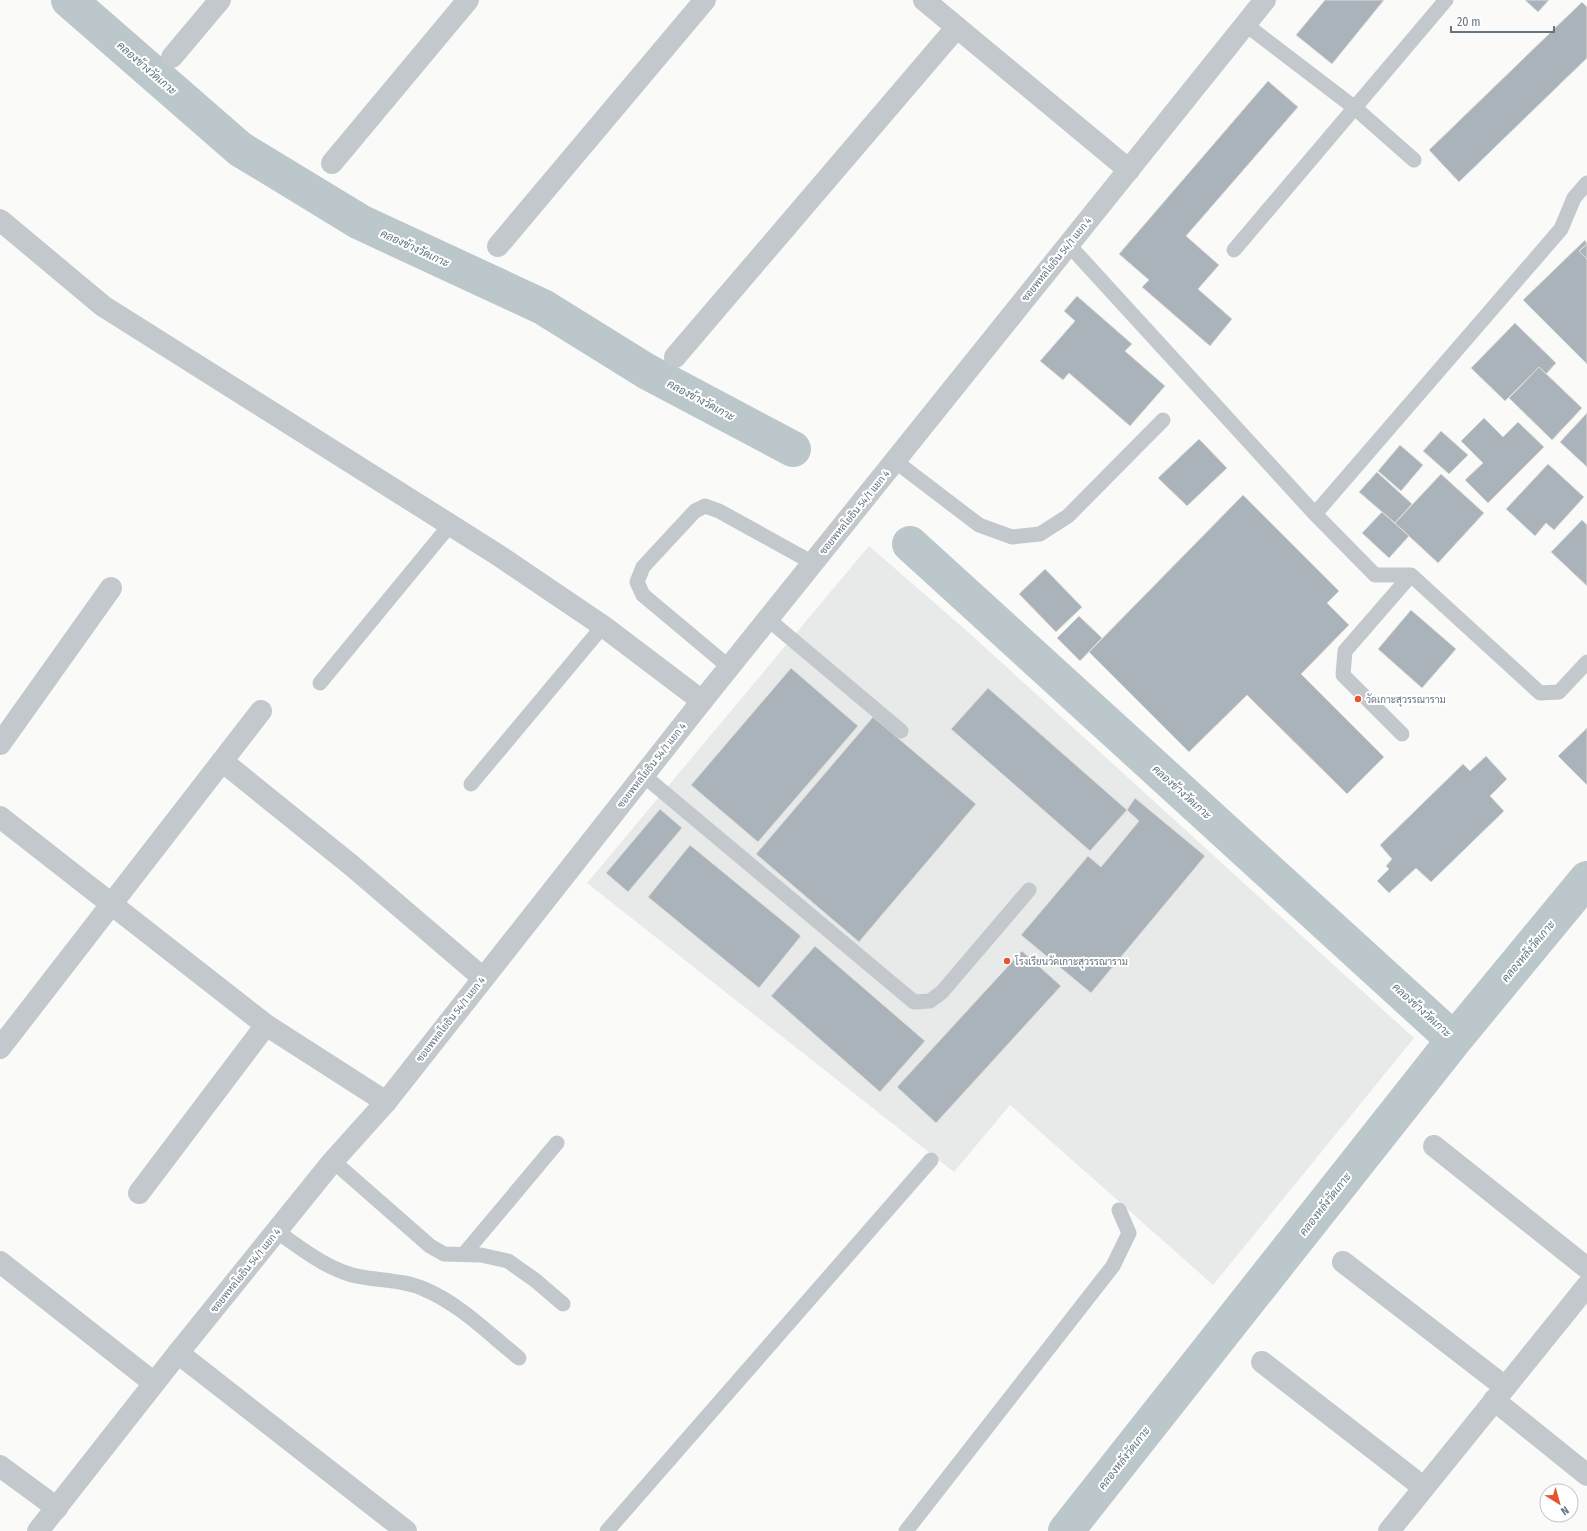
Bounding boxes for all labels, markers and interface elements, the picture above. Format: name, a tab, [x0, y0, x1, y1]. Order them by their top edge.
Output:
scale bar	[1451, 8, 1554, 34]
text: 20 m	[1457, 15, 1481, 29]
water label: คลองข้างวัดเกาะ	[114, 38, 180, 98]
street label: ซอยพหลโยธิน 54/1 แยก 4	[1018, 214, 1095, 304]
water label: คลองข้างวัดเกาะ	[378, 226, 452, 270]
water label: คลองข้างวัดเกาะ	[665, 376, 737, 424]
street label: ซอยพหลโยธิน 54/1 แยก 4	[816, 467, 893, 557]
place label: วัดเกาะสุวรรณาราม	[1366, 693, 1446, 707]
marker: วัดเกาะสุวรรณาราม	[1353, 694, 1363, 704]
street label: ซอยพหลโยธิน 54/1 แยก 4	[614, 720, 689, 811]
water label: คลองข้างวัดเกาะ	[1150, 762, 1214, 822]
water label: คลองหลังวัดเกาะ	[1498, 917, 1558, 985]
place label: โรงเรียนวัดเกาะสุวรรณาราม	[1014, 955, 1128, 969]
marker: โรงเรียนวัดเกาะสุวรรณาราม	[1002, 956, 1012, 966]
street label: ซอยพหลโยธิน 54/1 แยก 4	[413, 974, 488, 1065]
water label: คลองข้างวัดเกาะ	[1390, 980, 1454, 1040]
water label: คลองหลังวัดเกาะ	[1296, 1170, 1354, 1238]
street label: ซอยพหลโยธิน 54/1 แยก 4	[207, 1225, 284, 1315]
water label: คลองหลังวัดเกาะ	[1095, 1424, 1153, 1492]
north arrow	[1539, 1483, 1579, 1523]
text: N	[1558, 1503, 1571, 1518]

